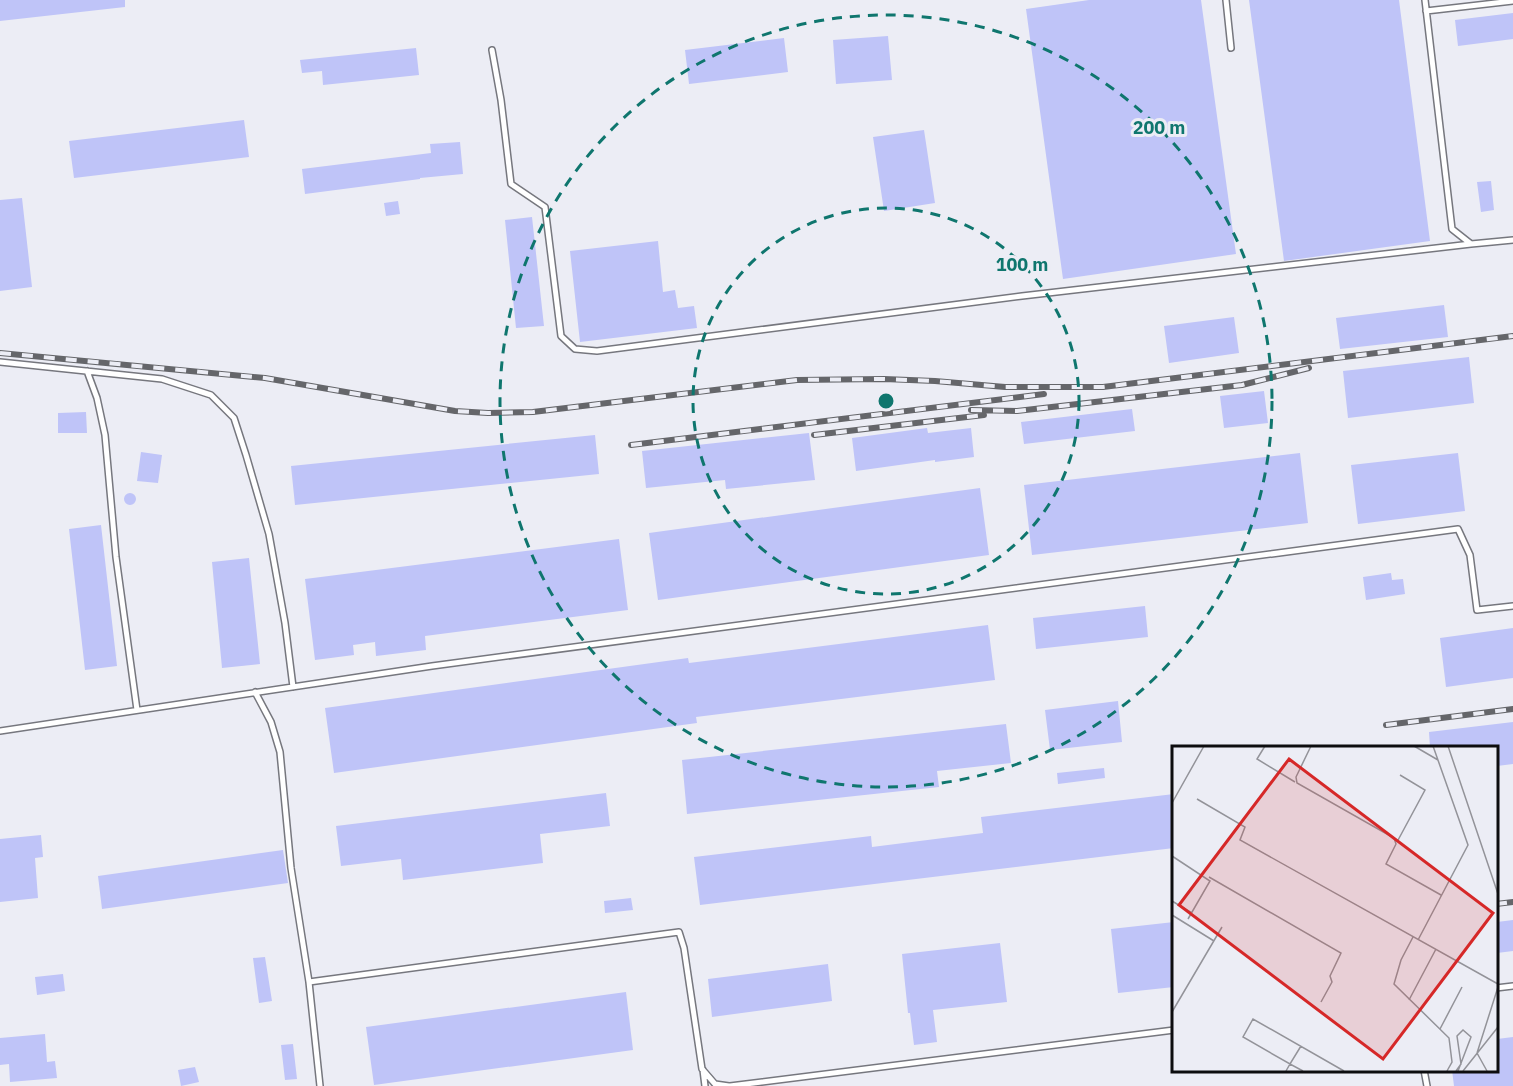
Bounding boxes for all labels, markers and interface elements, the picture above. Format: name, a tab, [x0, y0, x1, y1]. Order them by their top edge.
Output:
text: 200 m	[1133, 116, 1185, 139]
text: 100 m	[996, 253, 1048, 276]
centre of rings	[876, 391, 896, 411]
inset map	[1172, 746, 1498, 1071]

